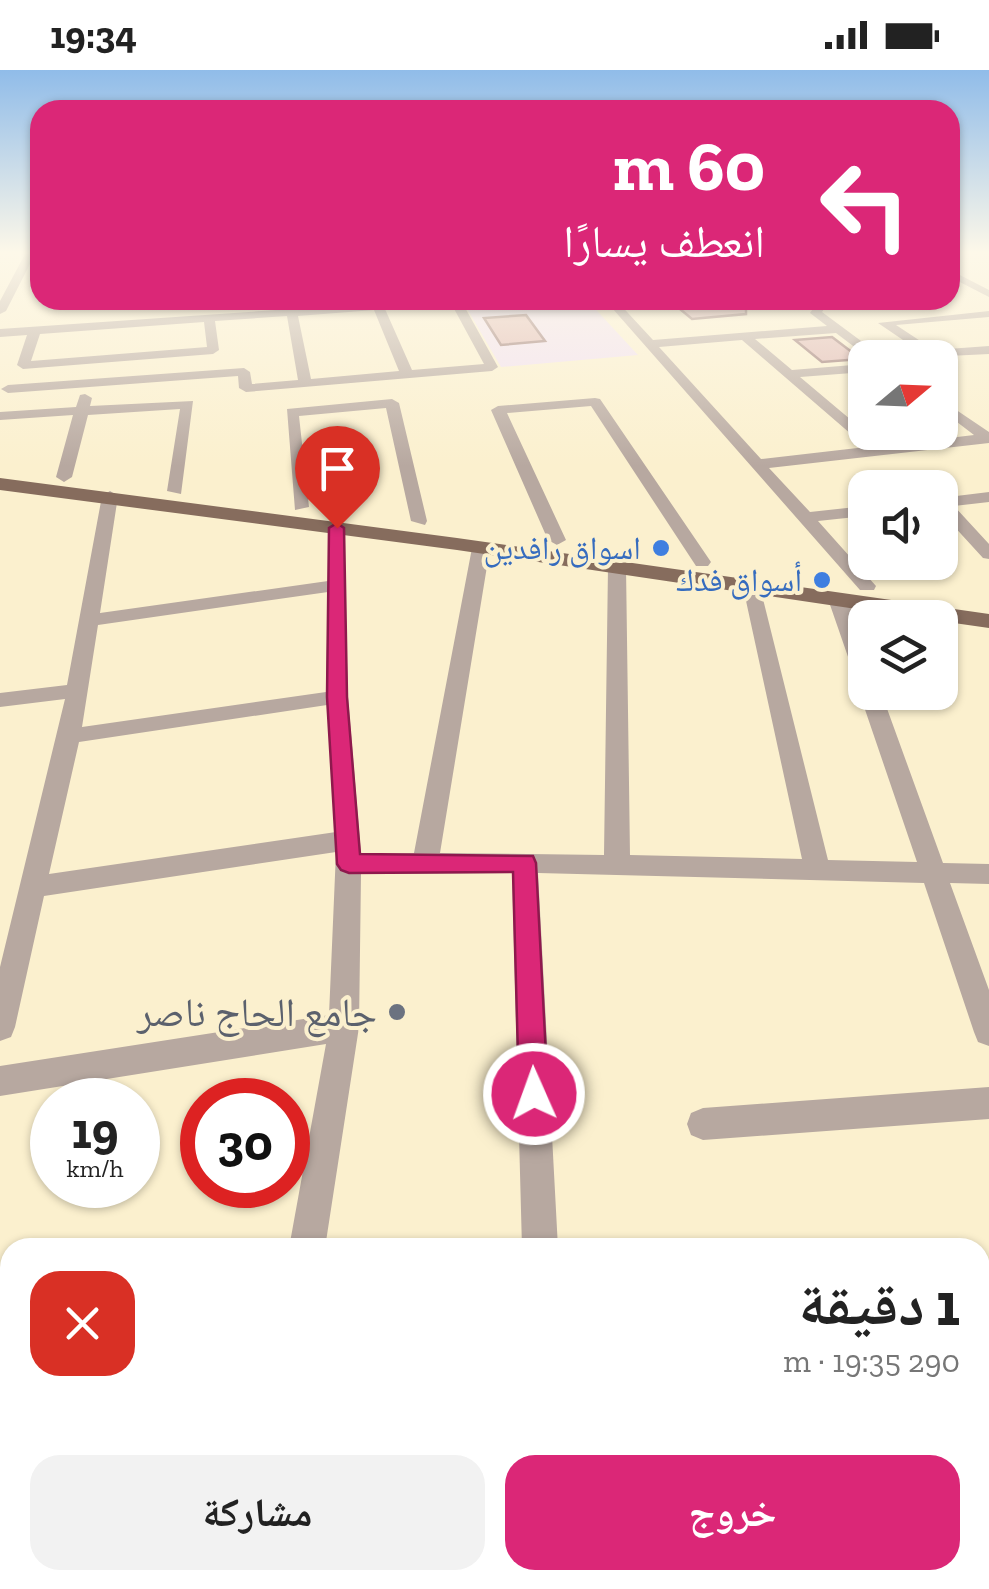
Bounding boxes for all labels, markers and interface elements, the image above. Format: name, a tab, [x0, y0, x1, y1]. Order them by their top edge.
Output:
text: 19:34	[50, 12, 137, 58]
text: 60 m	[613, 124, 765, 208]
icon: left	[800, 140, 930, 270]
text: انعطف يسارًا	[563, 215, 765, 269]
north arrow	[848, 340, 958, 450]
map controls	[848, 340, 958, 710]
pin	[295, 426, 380, 529]
icon: arrive	[310, 441, 365, 496]
button: sound	[848, 470, 958, 580]
place label: اسواق رافدين	[483, 529, 641, 568]
marker: اسواق رافدين	[650, 537, 672, 559]
place label: أسواق فدك	[676, 561, 802, 600]
marker: أسواق فدك	[811, 569, 833, 591]
button: layers	[848, 600, 958, 710]
place label: جامع الحاج ناصر	[136, 988, 377, 1038]
marker: جامع الحاج ناصر	[386, 1001, 408, 1023]
position arrow	[482, 1042, 586, 1146]
speed limit sign: 30	[180, 1078, 310, 1208]
text: 19	[72, 1101, 118, 1161]
text: km/h	[66, 1153, 124, 1183]
text: 1 دقيقة	[799, 1268, 960, 1340]
button: close	[30, 1271, 135, 1376]
text: 290 m · 19:35	[783, 1342, 960, 1380]
button: مشاركة	[30, 1455, 485, 1570]
button: خروج	[505, 1455, 960, 1570]

